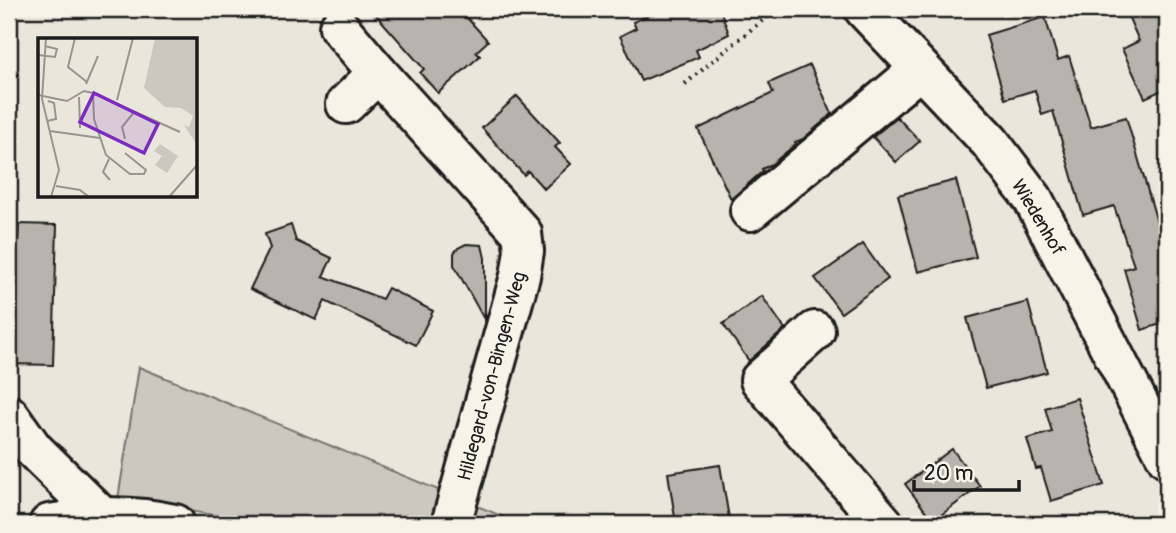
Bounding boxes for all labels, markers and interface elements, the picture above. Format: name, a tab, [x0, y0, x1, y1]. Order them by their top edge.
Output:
inset map	[38, 38, 198, 198]
street label: Wiedenhof	[1006, 175, 1070, 260]
street label: Hildegard-von-Bingen-Weg	[452, 269, 531, 484]
scale bar	[914, 449, 1018, 493]
text: 20 m	[924, 460, 973, 487]

